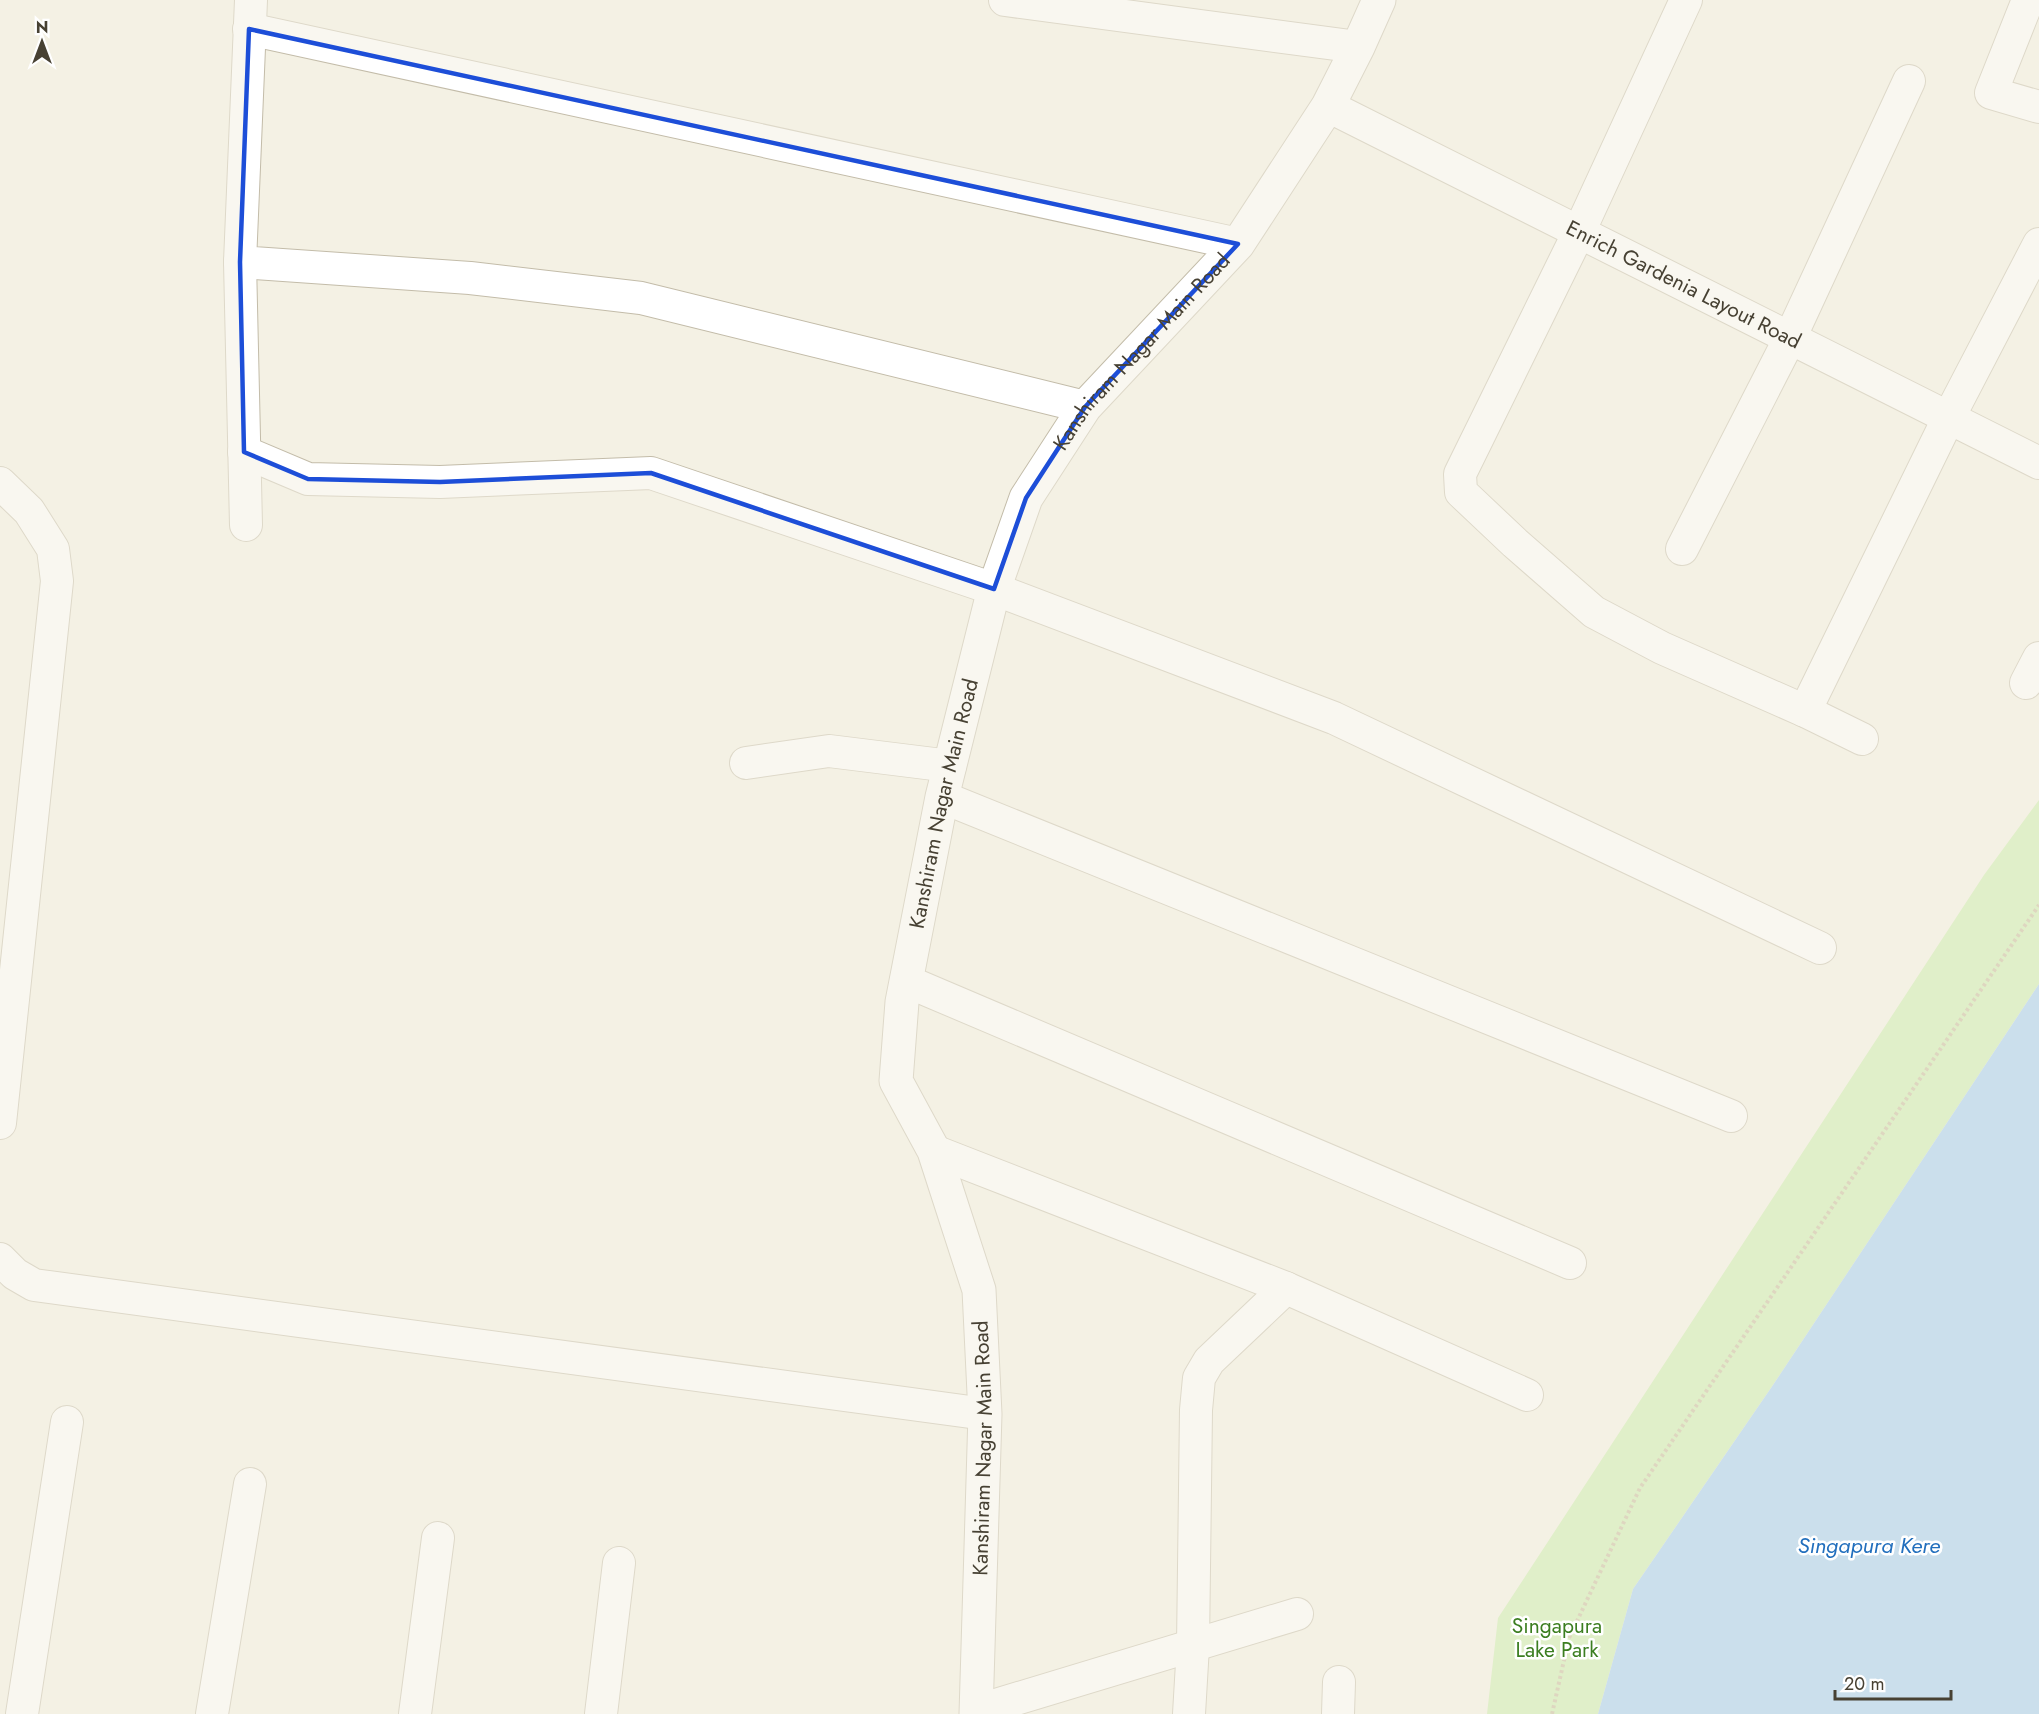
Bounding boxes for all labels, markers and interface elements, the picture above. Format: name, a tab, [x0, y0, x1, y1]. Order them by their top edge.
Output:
north arrow	[12, 12, 72, 72]
text: N	[36, 16, 48, 39]
street label: Enrich Gardenia Layout Road	[1561, 213, 1806, 356]
street label: Kanshiram Nagar Main Road	[1046, 246, 1237, 456]
street label: Kanshiram Nagar Main Road	[902, 675, 986, 931]
street label: Kanshiram Nagar Main Road	[965, 1320, 1000, 1576]
water label: Singapura Kere	[1798, 1529, 1940, 1561]
park label: Singapura Lake Park	[1512, 1611, 1602, 1665]
scale bar	[1835, 1663, 1950, 1701]
text: 20 m	[1844, 1671, 1884, 1697]

